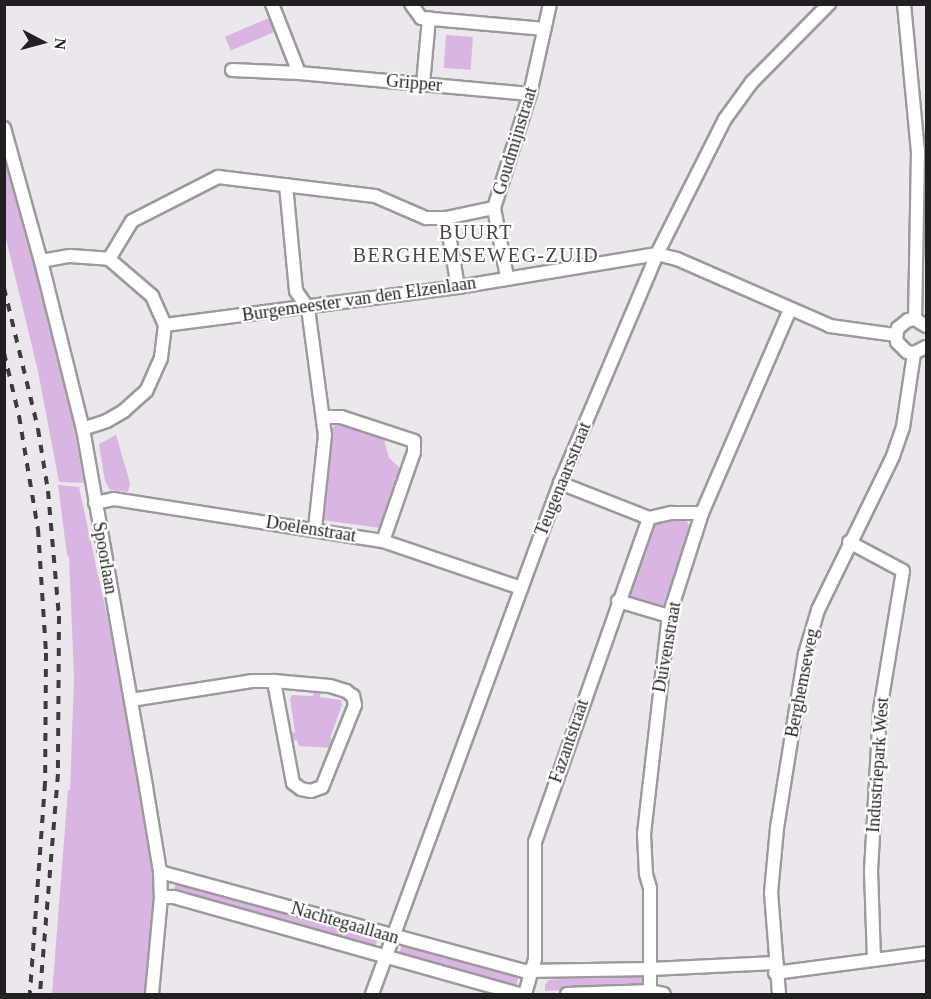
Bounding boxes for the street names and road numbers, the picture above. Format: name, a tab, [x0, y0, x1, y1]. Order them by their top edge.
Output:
street label: Gripper	[385, 70, 443, 96]
street label: Goudmijnstraat	[488, 84, 542, 198]
street label: Burgemeester van den Elzenlaan	[241, 272, 477, 326]
street label: Teugenaarsstraat	[530, 419, 596, 539]
street label: Doelenstraat	[264, 511, 358, 547]
street label: Spoorlaan	[88, 520, 122, 596]
street label: Duivenstraat	[648, 600, 686, 694]
street label: Berghemseweg	[781, 627, 823, 739]
street label: Fazantstraat	[545, 696, 593, 786]
street label: Industriepark West	[862, 696, 894, 834]
street label: Nachtegaallaan	[289, 897, 401, 949]

